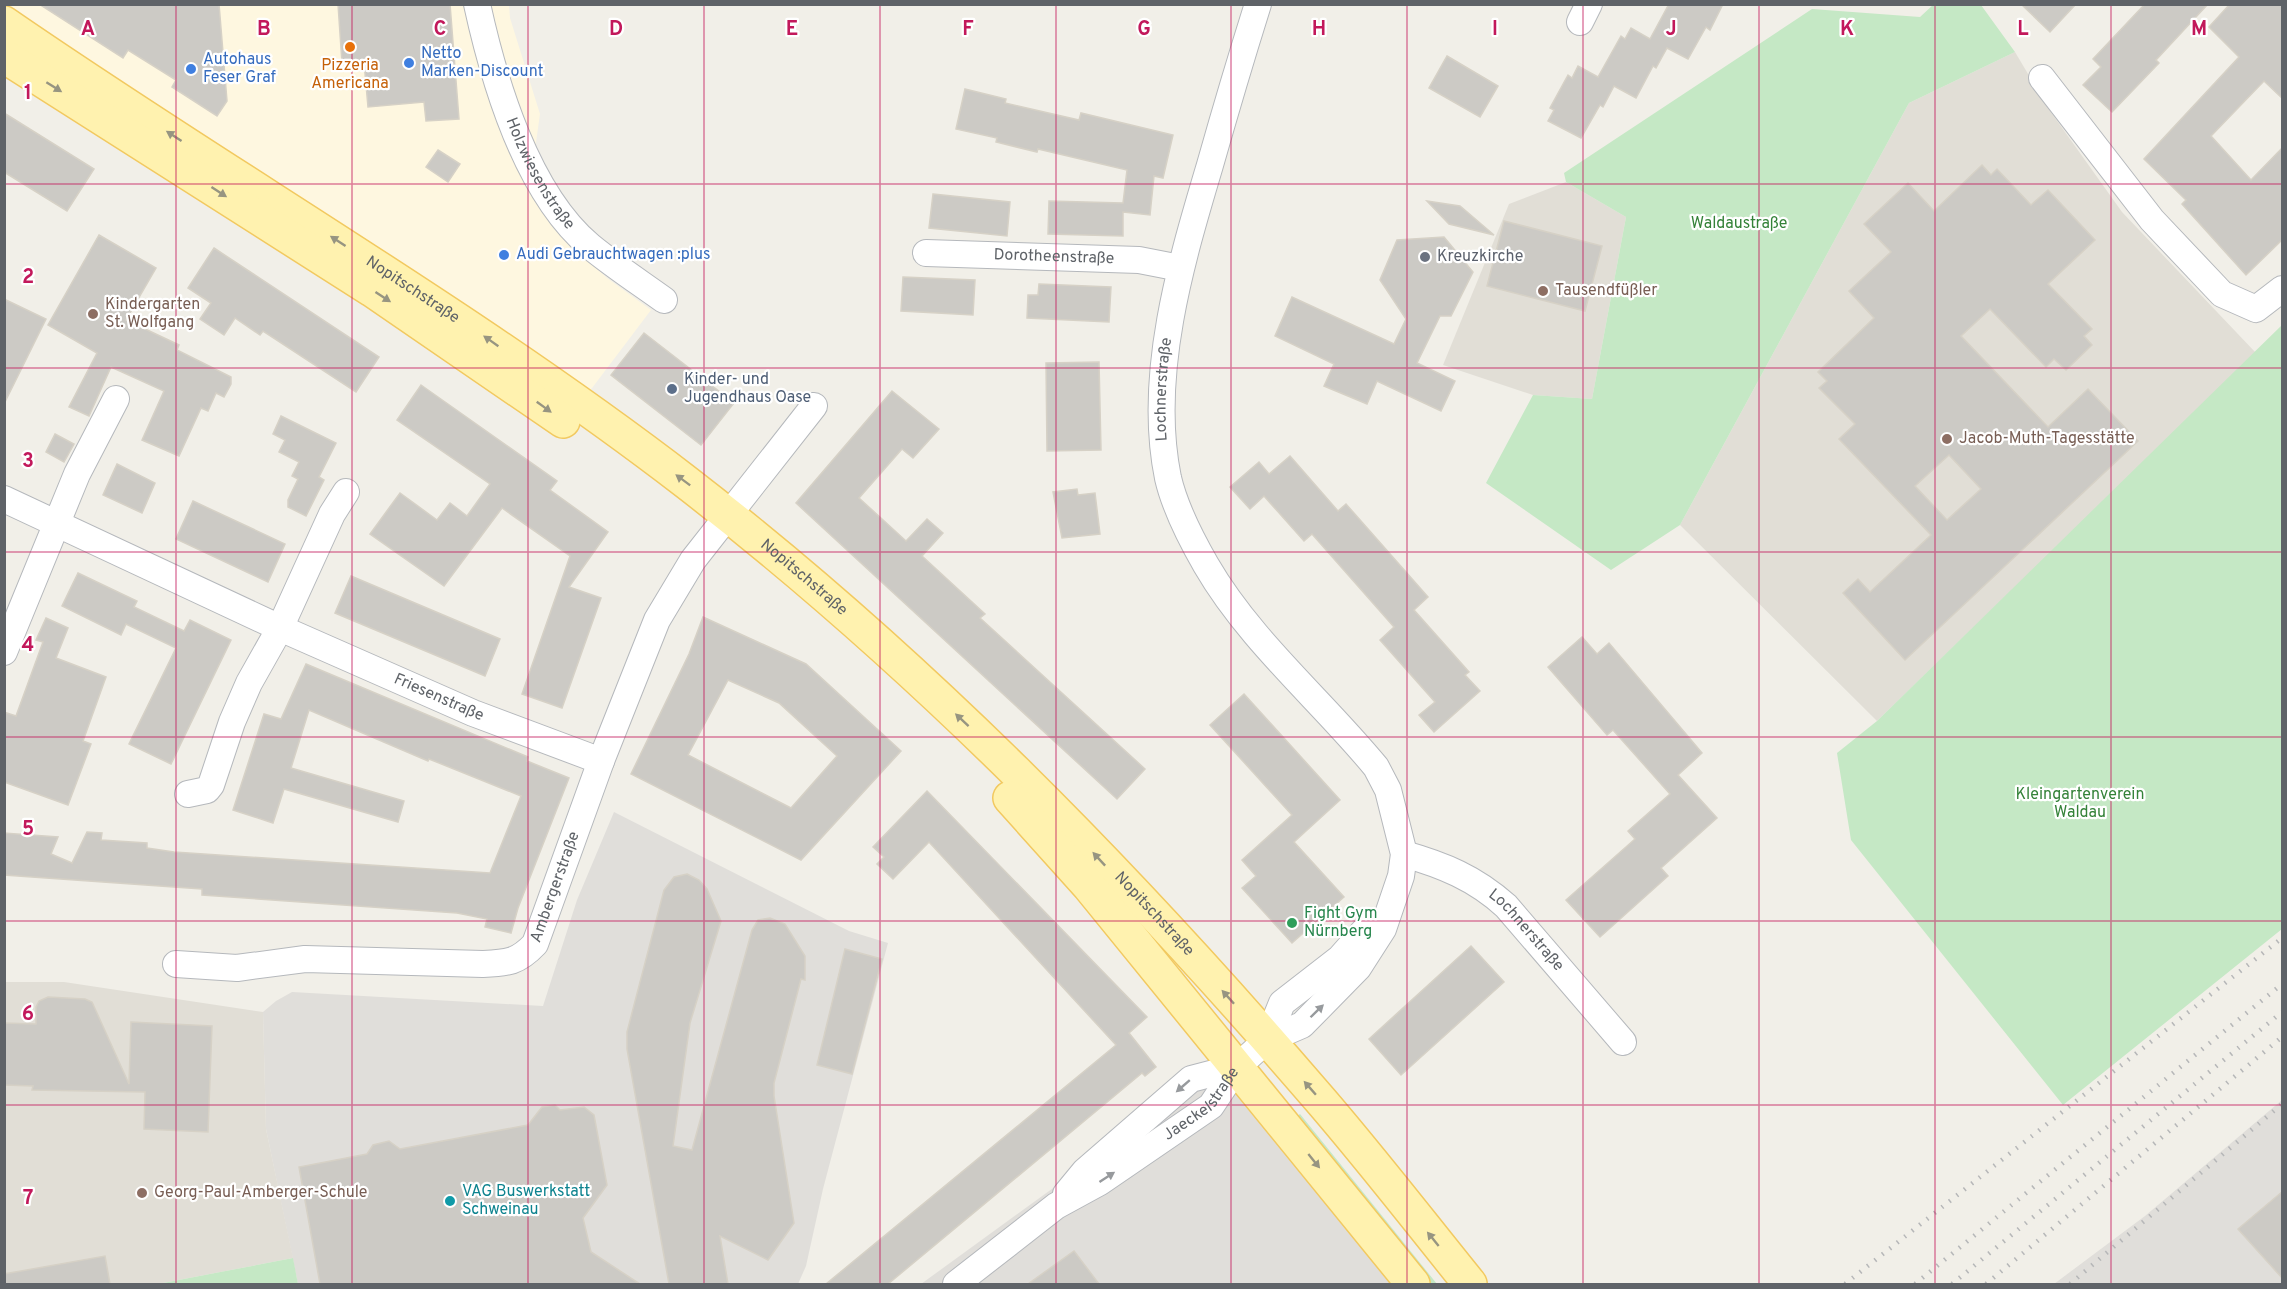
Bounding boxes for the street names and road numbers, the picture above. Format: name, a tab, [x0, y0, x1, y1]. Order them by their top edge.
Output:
street label: Holzwiesenstraße	[501, 115, 579, 234]
street label: Dorotheenstraße	[993, 245, 1114, 269]
street label: Nopitschstraße	[362, 252, 463, 328]
street label: Lochnerstraße	[1151, 336, 1177, 442]
street label: Nopitschstraße	[756, 535, 851, 620]
street label: Friesenstraße	[391, 669, 486, 726]
street label: Ambergerstraße	[526, 829, 585, 945]
street label: Nopitschstraße	[1110, 868, 1198, 961]
street label: Lochnerstraße	[1484, 885, 1568, 976]
street label: Jaeckelstraße	[1160, 1064, 1244, 1146]

